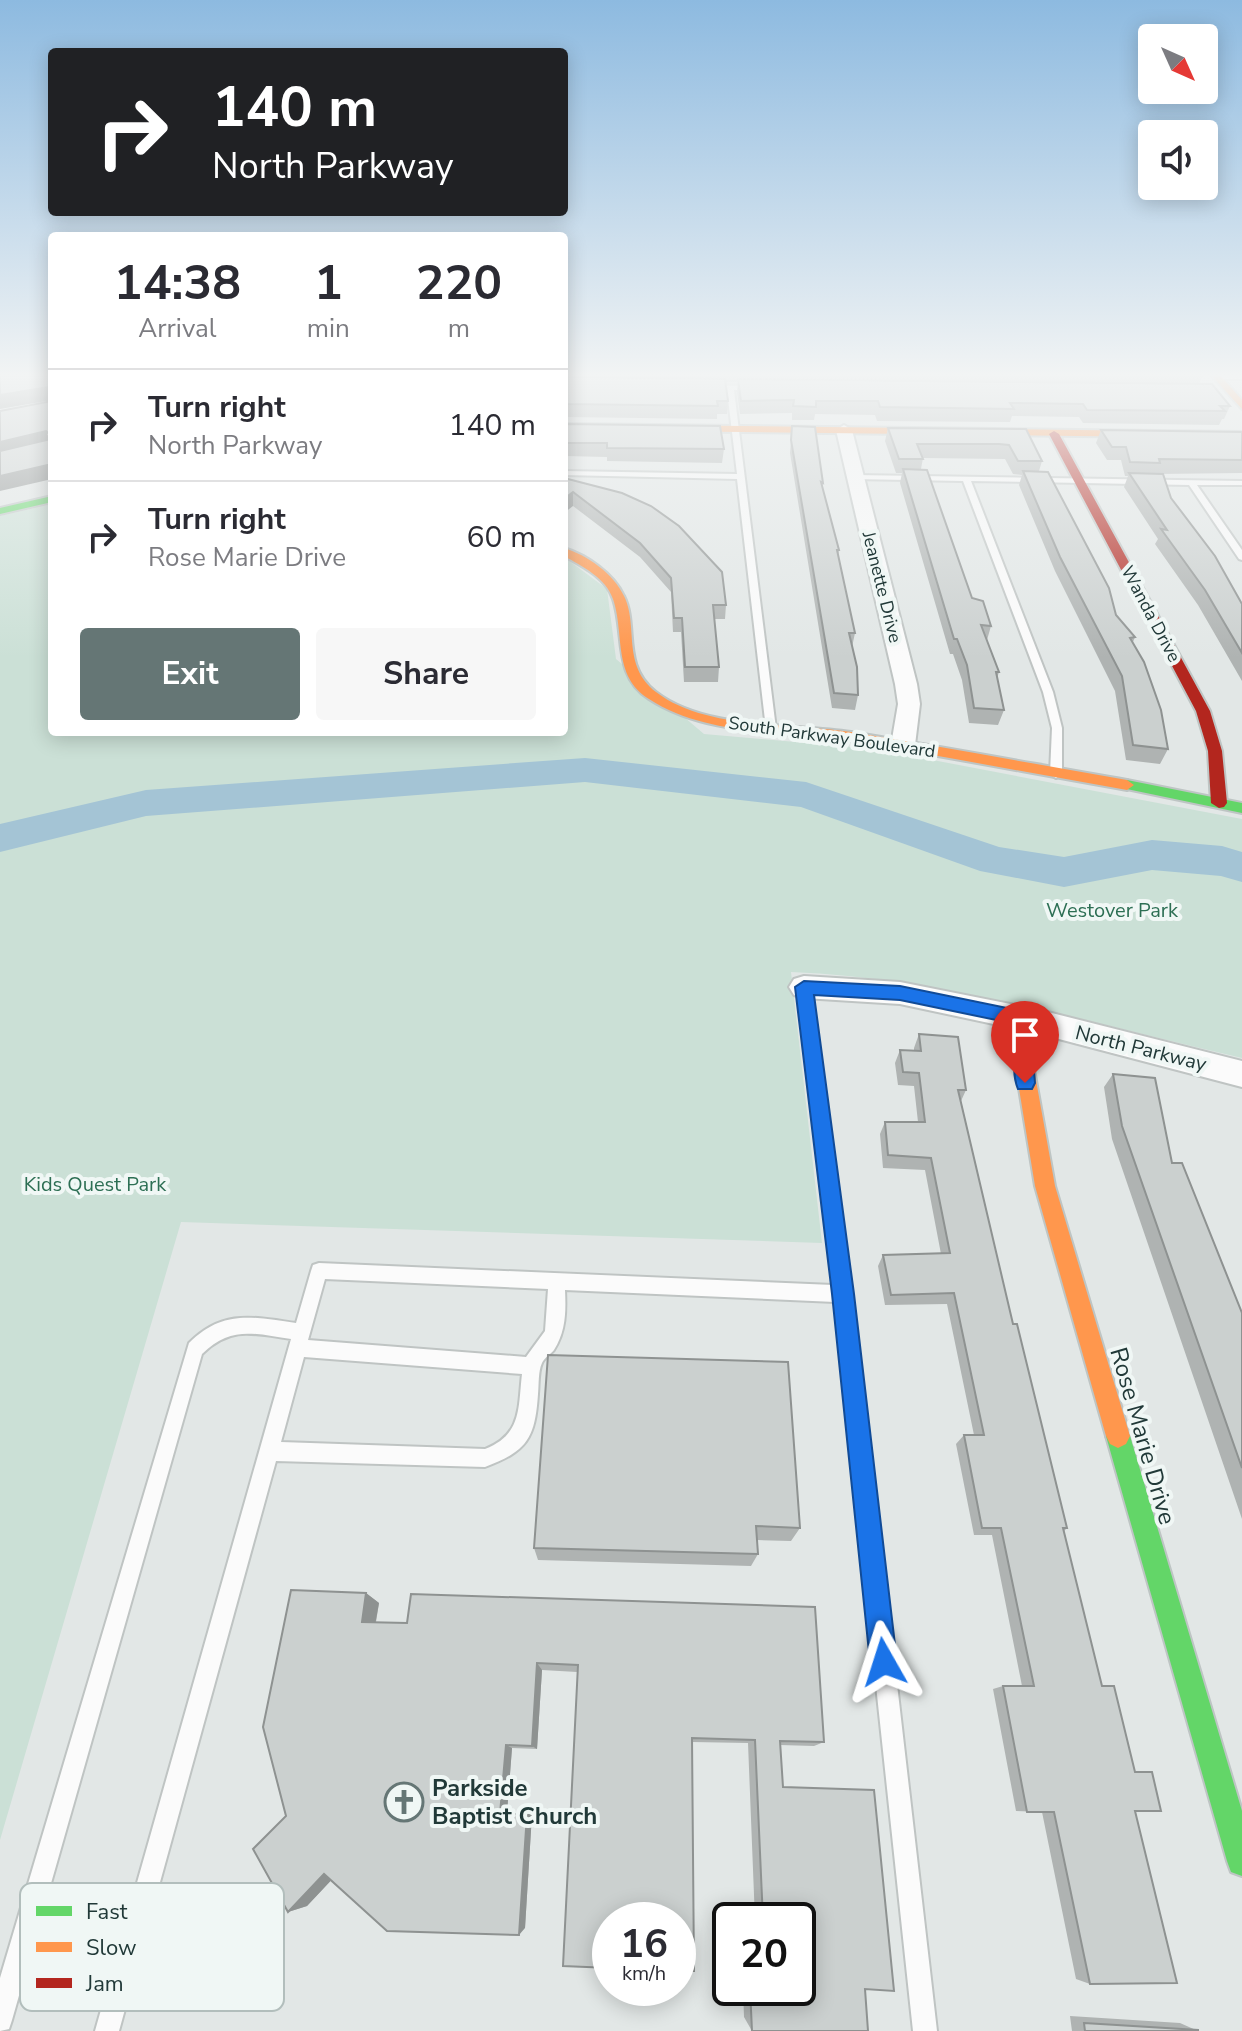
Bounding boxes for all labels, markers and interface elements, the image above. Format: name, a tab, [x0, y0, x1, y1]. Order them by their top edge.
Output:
north arrow	[1138, 24, 1218, 104]
map controls	[1138, 24, 1218, 200]
text: 140 m	[212, 69, 377, 146]
icon: right	[80, 80, 184, 184]
button: sound	[1138, 120, 1218, 200]
text: North Parkway	[212, 142, 453, 191]
text: 14:38	[114, 250, 241, 316]
text: 1	[314, 250, 343, 316]
text: 220	[416, 250, 502, 316]
text: Arrival	[138, 311, 217, 346]
text: min	[307, 311, 350, 346]
text: m	[448, 311, 470, 346]
text: Turn right	[148, 387, 286, 428]
icon: right	[80, 403, 124, 447]
text: 140 m	[449, 405, 536, 446]
text: North Parkway	[148, 428, 322, 463]
text: Turn right	[148, 499, 286, 540]
icon: right	[80, 515, 124, 559]
text: 60 m	[467, 517, 536, 558]
street label: Jeanette Drive	[856, 528, 907, 645]
text: Rose Marie Drive	[148, 540, 346, 575]
street label: Wanda Drive	[1116, 562, 1186, 666]
button: Exit	[80, 628, 300, 720]
button: Share	[316, 628, 536, 720]
street label: South Parkway Boulevard	[727, 711, 937, 763]
park label: Westover Park	[1046, 897, 1179, 924]
pin	[991, 1001, 1059, 1083]
icon: arrive	[1003, 1013, 1047, 1057]
street label: North Parkway	[1073, 1019, 1210, 1078]
park label: Kids Quest Park	[24, 1171, 167, 1198]
street label: Rose Marie Drive	[1102, 1344, 1184, 1528]
position arrow	[842, 1620, 926, 1704]
place label: Parkside Baptist Church	[432, 1772, 597, 1832]
church icon: Parkside Baptist Church	[383, 1781, 425, 1823]
legend	[20, 1883, 284, 2011]
text: Fast	[86, 1897, 128, 1927]
speed limit sign: 20	[712, 1902, 816, 2006]
text: 16	[620, 1917, 668, 1971]
text: Slow	[86, 1933, 137, 1963]
text: km/h	[622, 1960, 666, 1987]
text: Jam	[85, 1969, 124, 1999]

